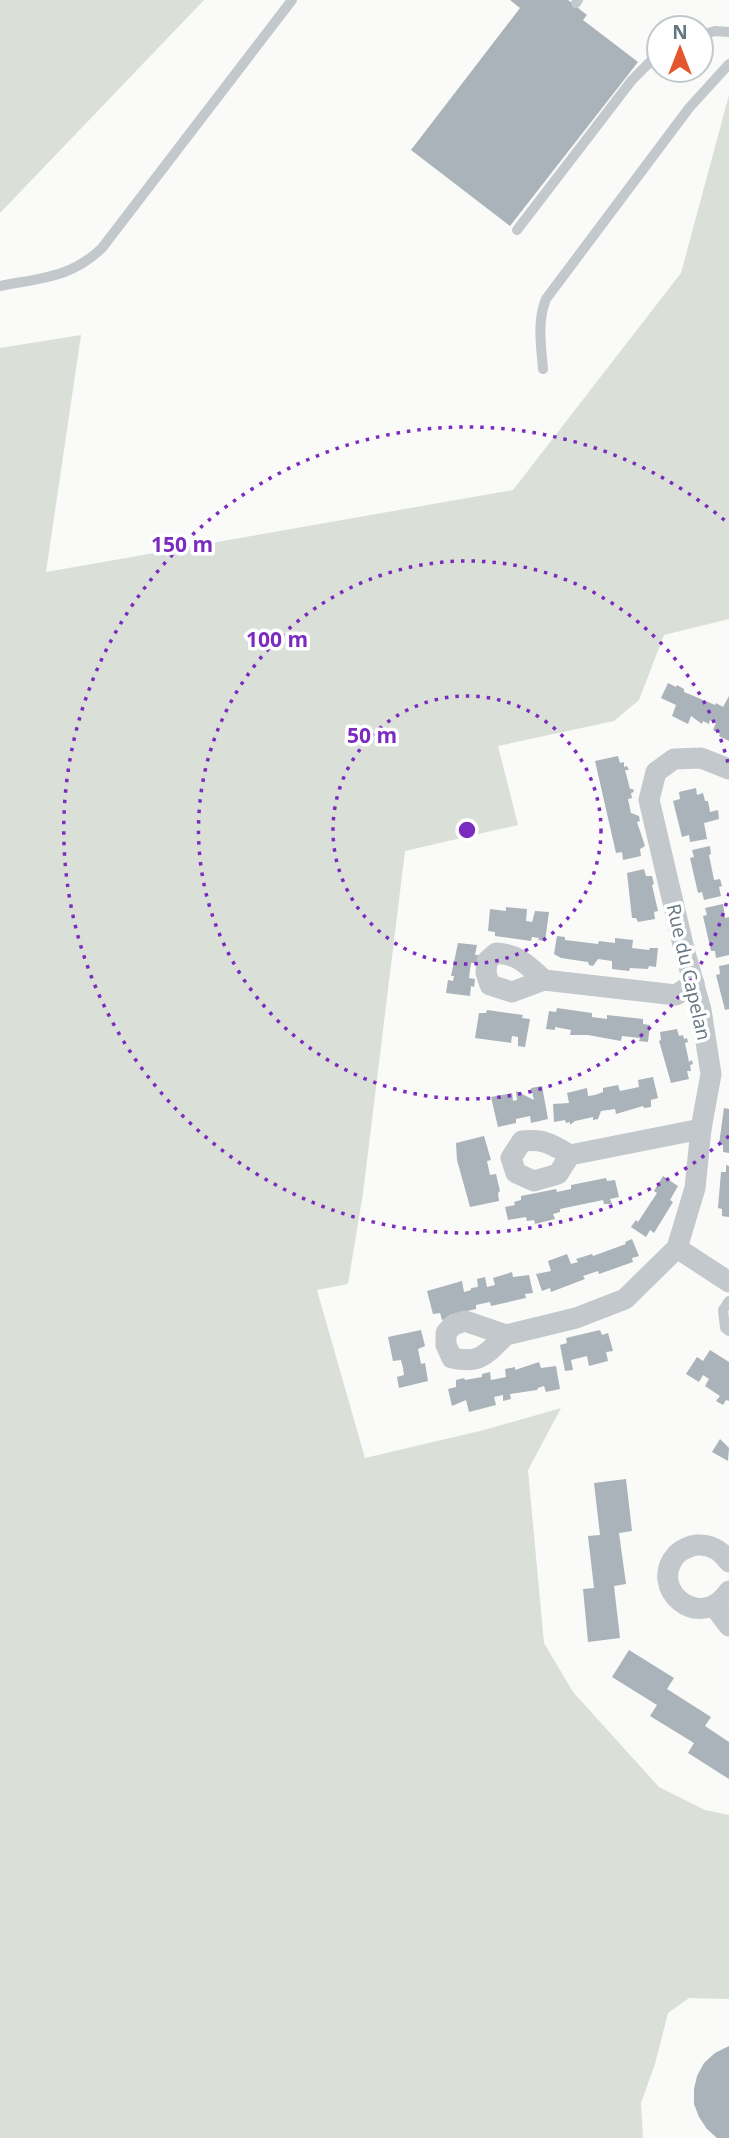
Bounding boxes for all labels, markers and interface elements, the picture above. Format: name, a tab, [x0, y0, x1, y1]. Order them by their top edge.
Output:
north arrow	[645, 14, 715, 84]
text: N	[672, 19, 688, 45]
text: 150 m	[151, 530, 213, 558]
text: 100 m	[246, 625, 308, 653]
text: 50 m	[347, 721, 397, 749]
centre of rings	[455, 818, 479, 842]
street label: Rue du Capelan	[661, 901, 717, 1043]

